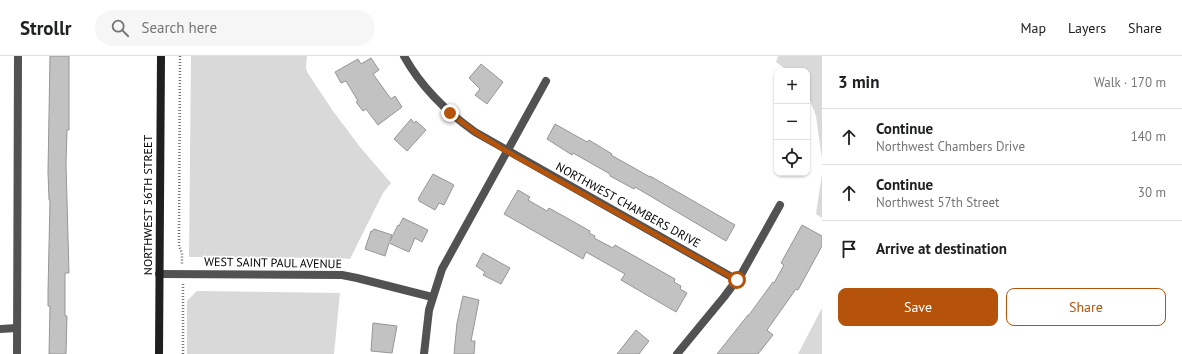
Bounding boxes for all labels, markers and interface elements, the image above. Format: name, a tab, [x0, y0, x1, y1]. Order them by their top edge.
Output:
search box	[95, 10, 375, 46]
text: Strollr	[20, 16, 71, 40]
icon: search	[109, 17, 131, 39]
text: Search here	[141, 18, 217, 37]
text: Map	[1020, 19, 1046, 37]
text: Layers	[1068, 19, 1106, 37]
text: Share	[1128, 19, 1162, 37]
map controls	[774, 68, 810, 176]
button: +	[774, 68, 810, 104]
text: 3 min	[838, 71, 879, 93]
text: Walk · 170 m	[1094, 74, 1166, 91]
route end	[441, 104, 459, 122]
button: −	[774, 104, 810, 140]
text: Continue	[876, 119, 933, 138]
icon: ahead	[838, 126, 860, 148]
text: 140 m	[1131, 128, 1166, 145]
street label: NORTHWEST 56TH STREET	[140, 135, 155, 275]
text: Northwest Chambers Drive	[876, 138, 1025, 155]
button: locate	[774, 140, 810, 176]
street label: NORTHWEST CHAMBERS DRIVE	[553, 159, 703, 251]
text: Continue	[876, 175, 933, 194]
icon: ahead	[838, 182, 860, 204]
text: 30 m	[1138, 184, 1166, 201]
text: Northwest 57th Street	[876, 194, 999, 211]
icon: arrive	[838, 238, 860, 260]
text: Arrive at destination	[876, 239, 1007, 258]
street label: WEST SAINT PAUL AVENUE	[204, 254, 342, 271]
route start	[728, 271, 746, 289]
button: Save	[838, 288, 998, 326]
button: Share	[1006, 288, 1166, 326]

